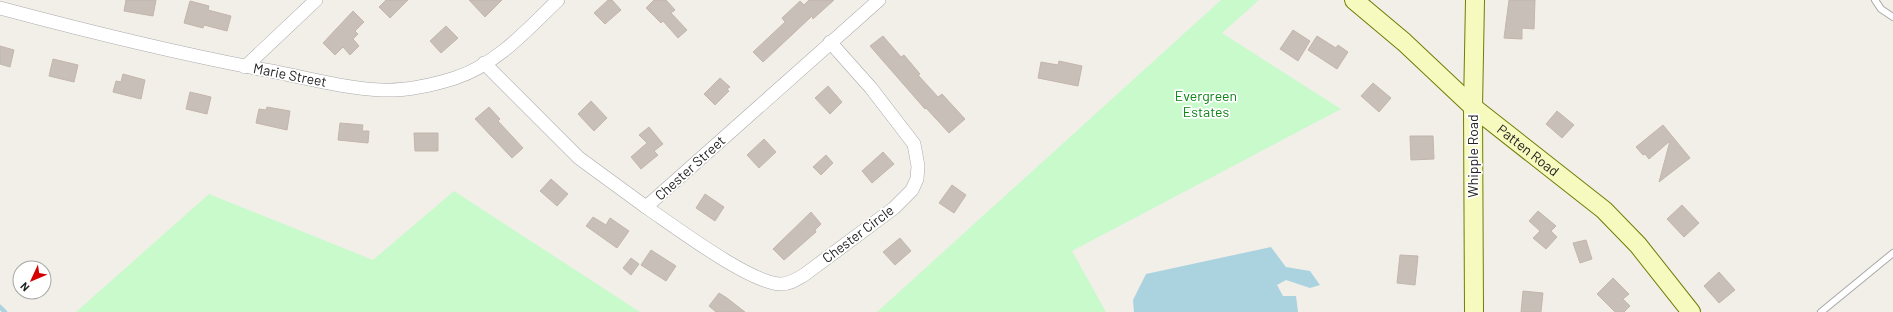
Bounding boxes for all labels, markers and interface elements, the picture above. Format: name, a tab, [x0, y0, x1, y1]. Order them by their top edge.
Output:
street label: Marie Street	[252, 59, 328, 90]
park label: Evergreen Estates	[1175, 87, 1237, 120]
street label: Whipple Road	[1464, 114, 1481, 198]
street label: Patten Road	[1494, 120, 1563, 179]
street label: Chester Street	[651, 132, 728, 204]
street label: Chester Circle	[819, 201, 897, 266]
north arrow	[12, 260, 52, 300]
text: N	[17, 280, 32, 294]

